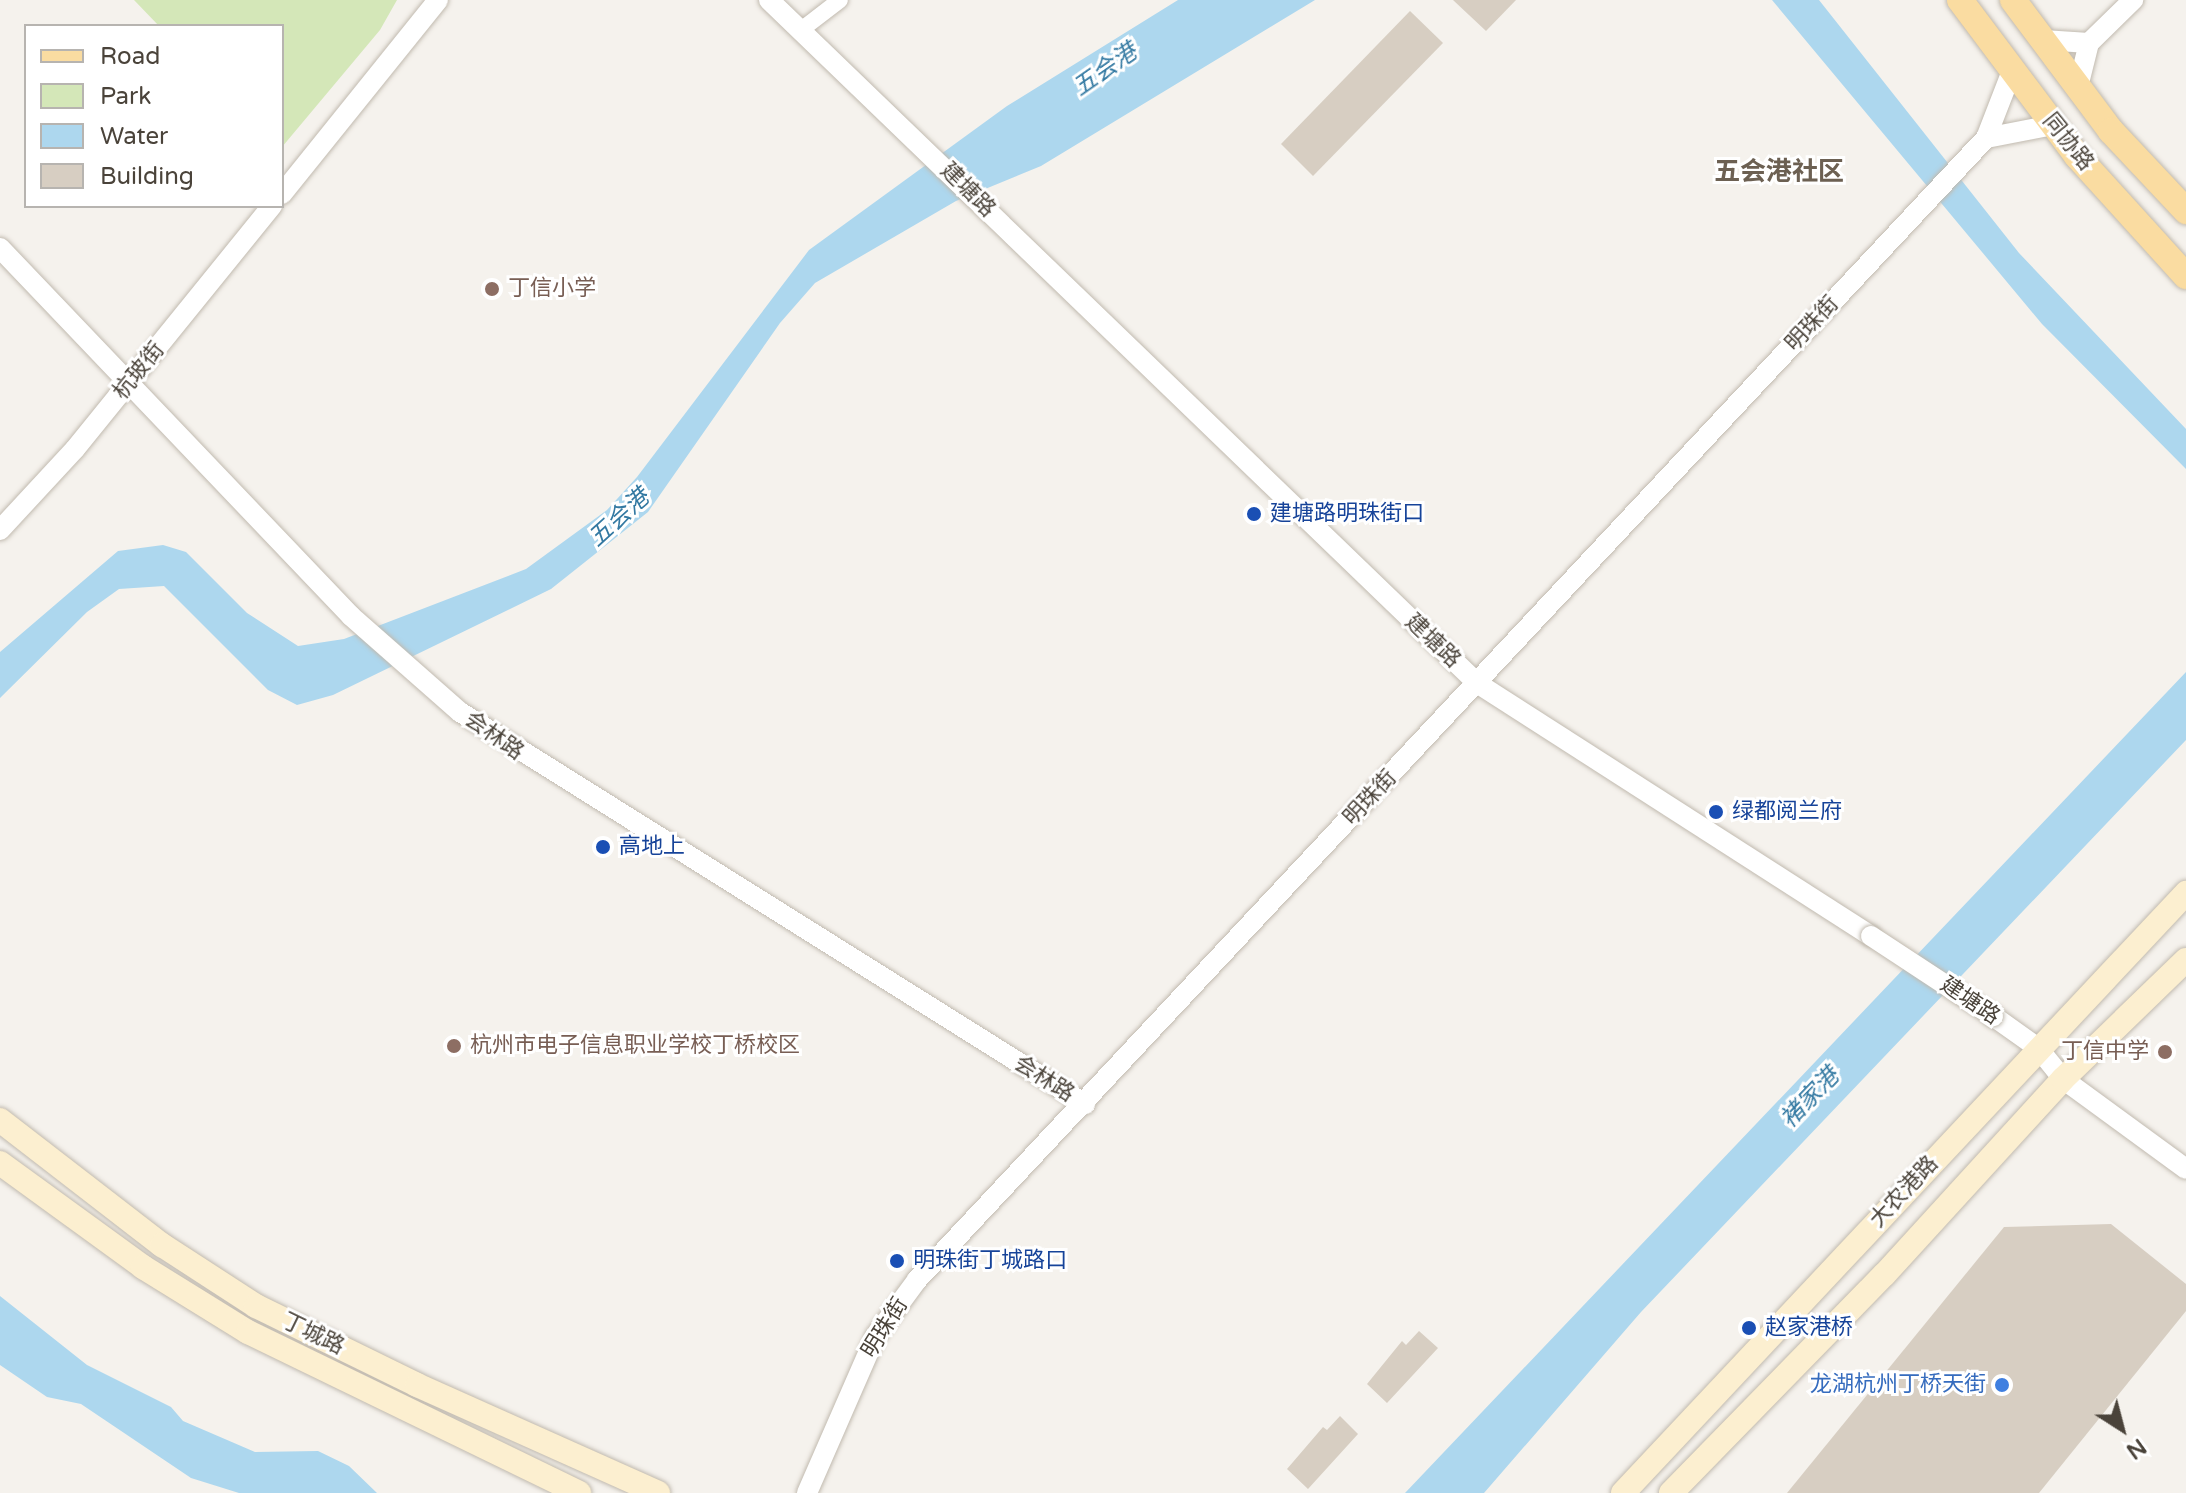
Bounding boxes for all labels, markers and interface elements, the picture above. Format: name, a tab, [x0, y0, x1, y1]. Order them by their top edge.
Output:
legend	[24, 24, 284, 208]
water label: 五会港	[1067, 38, 1143, 102]
text: Road	[100, 42, 160, 71]
text: Park	[100, 82, 151, 111]
street label: 同协路	[2037, 108, 2099, 176]
text: Water	[100, 122, 168, 151]
district label: 五会港社区	[1714, 156, 1844, 188]
street label: 建塘路	[935, 157, 1001, 223]
text: Building	[100, 162, 194, 191]
place label: 丁信小学	[508, 276, 596, 302]
marker: 丁信小学	[483, 280, 501, 298]
street label: 明珠街	[1780, 291, 1844, 357]
street label: 杭玻街	[108, 337, 170, 405]
water label: 五会港	[583, 483, 655, 553]
place label: 建塘路明珠街口	[1270, 501, 1424, 527]
marker: 建塘路明珠街口	[1245, 505, 1263, 523]
street label: 建塘路	[1400, 609, 1466, 673]
street label: 会林路	[459, 706, 529, 766]
street label: 明珠街	[1338, 765, 1402, 831]
place label: 绿都阅兰府	[1732, 799, 1842, 825]
marker: 绿都阅兰府	[1707, 803, 1725, 821]
place label: 高地上	[619, 834, 685, 860]
marker: 高地上	[594, 838, 612, 856]
street label: 建塘路	[1935, 972, 2005, 1030]
place label: 杭州市电子信息职业学校丁桥校区	[470, 1033, 800, 1059]
marker: 杭州市电子信息职业学校丁桥校区	[445, 1037, 463, 1055]
place label: 丁信中学	[2061, 1039, 2149, 1065]
marker: 丁信中学	[2156, 1043, 2174, 1061]
street label: 会林路	[1009, 1050, 1079, 1108]
water label: 褚家港	[1775, 1062, 1845, 1134]
street label: 大农港路	[1864, 1151, 1944, 1233]
place label: 明珠街丁城路口	[913, 1248, 1067, 1274]
marker: 明珠街丁城路口	[888, 1252, 906, 1270]
street label: 明珠街	[856, 1293, 914, 1363]
street label: 丁城路	[278, 1308, 348, 1360]
place label: 赵家港桥	[1765, 1315, 1853, 1341]
marker: 赵家港桥	[1740, 1319, 1758, 1337]
place label: 龙湖杭州丁桥天街	[1810, 1372, 1986, 1398]
marker: 龙湖杭州丁桥天街	[1993, 1376, 2011, 1394]
north arrow	[2082, 1389, 2162, 1469]
text: N	[2121, 1433, 2151, 1464]

